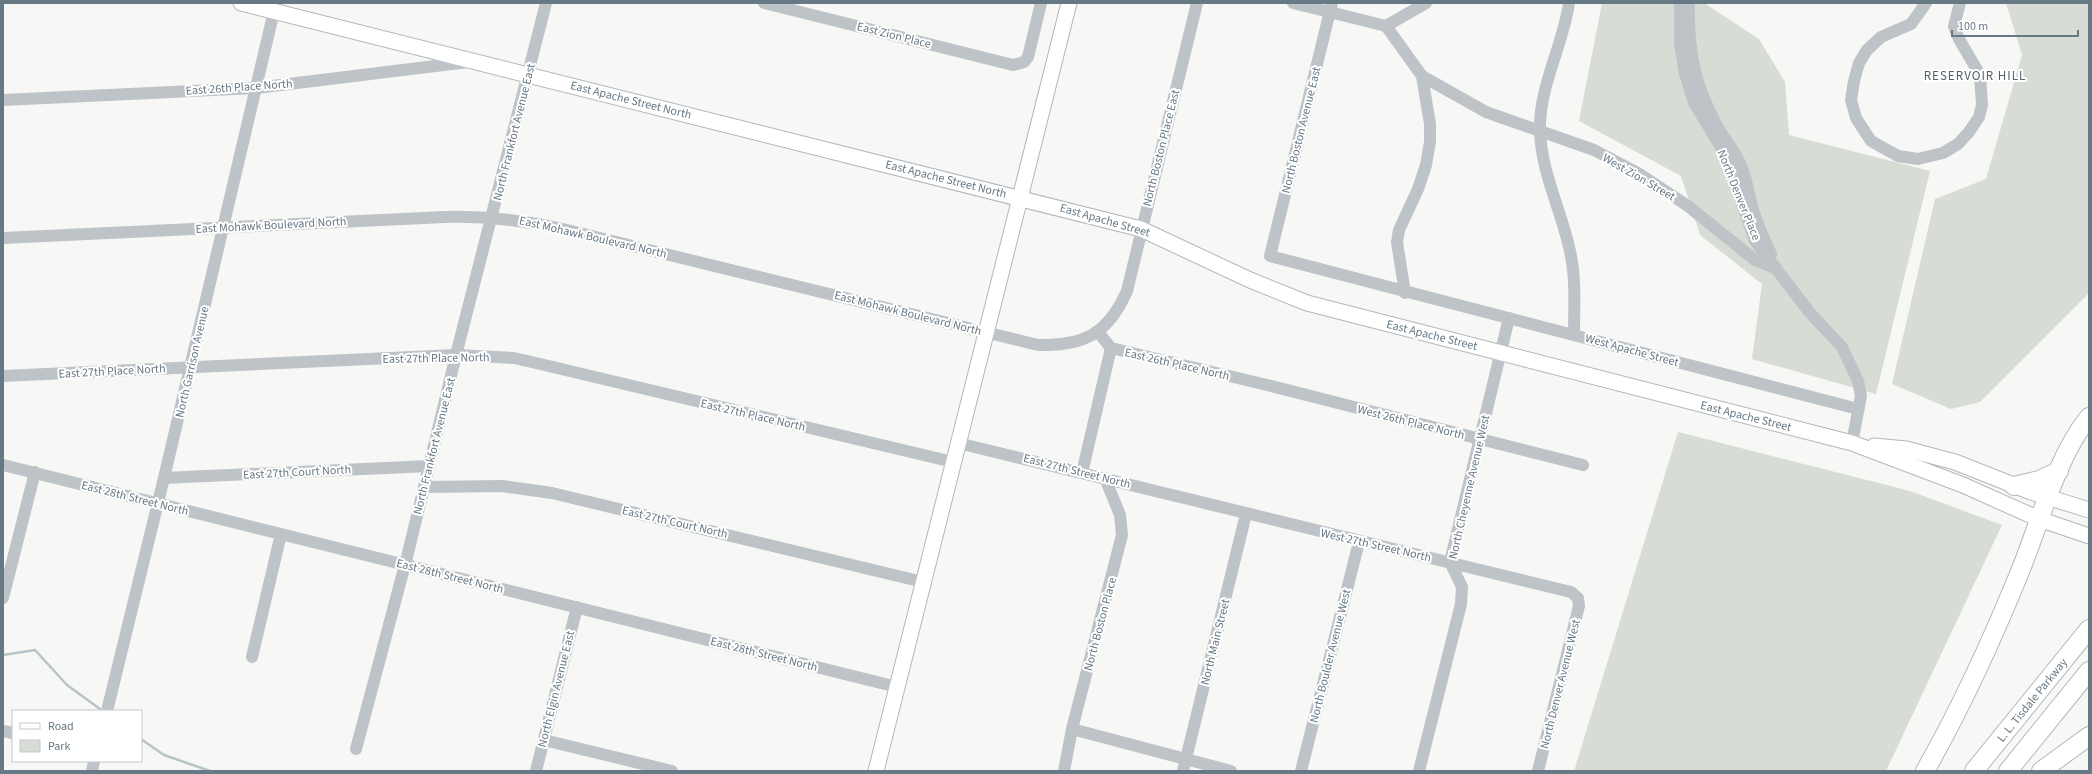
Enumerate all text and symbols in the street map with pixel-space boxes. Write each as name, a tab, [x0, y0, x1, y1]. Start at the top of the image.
scale bar	[1952, 12, 2078, 38]
street label: East Zion Place	[855, 18, 933, 53]
text: 100 m	[1958, 18, 1988, 35]
street label: North Frankfort Avenue East	[489, 62, 540, 202]
street label: North Boston Avenue East	[1278, 65, 1325, 195]
district label: RESERVOIR HILL	[1924, 67, 2026, 85]
street label: East 26th Place North	[185, 75, 293, 100]
street label: East Apache Street North	[568, 77, 693, 124]
street label: North Boston Place East	[1139, 88, 1184, 208]
street label: North Denver Place	[1713, 147, 1765, 243]
street label: West Zion Street	[1599, 150, 1678, 205]
street label: East Apache Street North	[883, 156, 1008, 203]
street label: East Apache Street	[1058, 199, 1152, 241]
street label: East Mohawk Boulevard North	[517, 212, 668, 263]
street label: East Mohawk Boulevard North	[195, 213, 347, 238]
street label: East Mohawk Boulevard North	[833, 287, 983, 340]
street label: North Garrison Avenue	[171, 305, 214, 419]
street label: East Apache Street	[1385, 316, 1479, 355]
street label: West Apache Street	[1583, 330, 1680, 371]
street label: East 26th Place North	[1123, 344, 1231, 385]
street label: East 27th Place North	[382, 349, 490, 368]
street label: East 27th Place North	[58, 360, 166, 383]
street label: North Frankfort Avenue East	[409, 376, 460, 516]
street label: East 27th Place North	[699, 395, 807, 436]
street label: East Apache Street	[1699, 397, 1793, 436]
street label: West 26th Place North	[1355, 401, 1466, 444]
street label: North Cheyenne Avenue West	[1445, 413, 1494, 561]
street label: East 27th Street North	[1021, 450, 1132, 493]
street label: East 27th Court North	[243, 461, 351, 484]
street label: East 28th Street North	[79, 477, 190, 520]
street label: East 27th Court North	[620, 502, 729, 543]
street label: West 27th Street North	[1319, 524, 1433, 566]
street label: East 28th Street North	[394, 555, 505, 598]
street label: North Boston Place	[1080, 575, 1121, 673]
street label: North Boulder Avenue West	[1306, 587, 1355, 725]
street label: North Main Street	[1197, 597, 1234, 687]
street label: North Denver Avenue West	[1536, 618, 1585, 751]
street label: North Elgin Avenue East	[534, 629, 579, 749]
street label: East 28th Street North	[708, 633, 819, 676]
street label: L. L. Tisdale Parkway	[1993, 654, 2072, 746]
legend	[12, 710, 142, 762]
text: Road	[48, 718, 74, 735]
text: Park	[48, 738, 70, 755]

